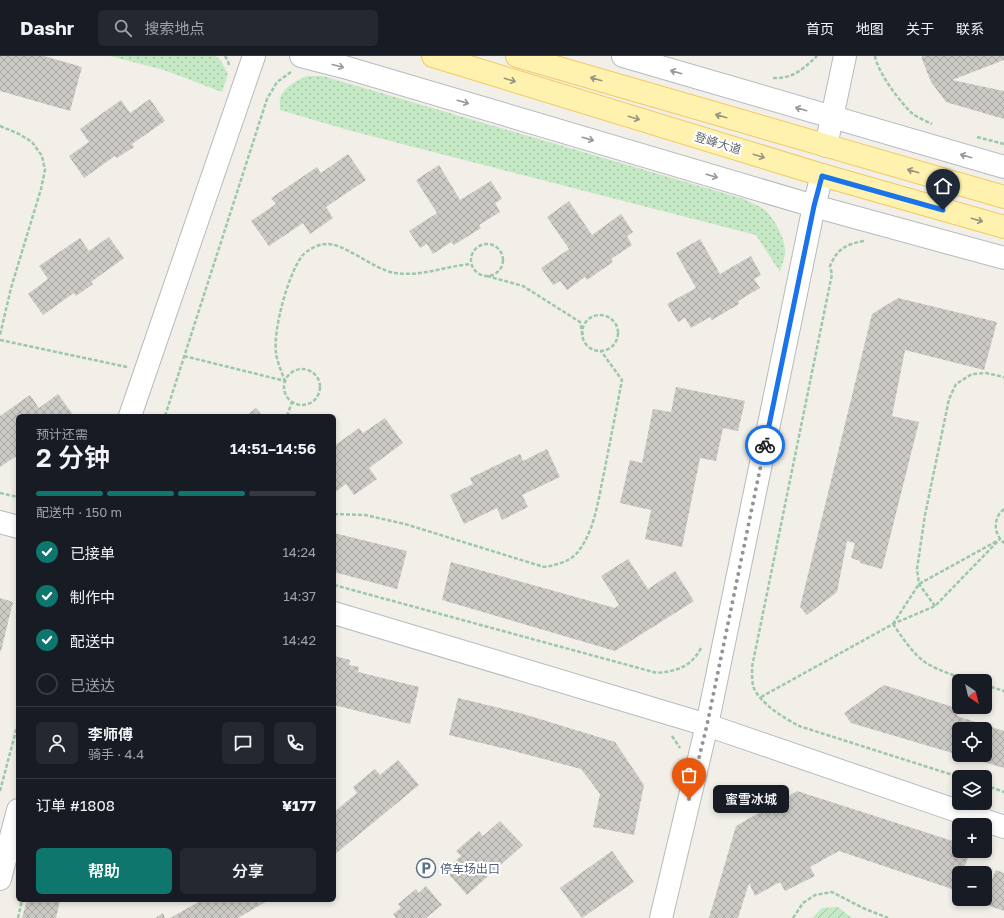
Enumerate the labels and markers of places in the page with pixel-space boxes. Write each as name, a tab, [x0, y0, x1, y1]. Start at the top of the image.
pin	[926, 169, 960, 210]
pin	[672, 758, 706, 799]
callout: 蜜雪冰城	[713, 785, 789, 813]
parking icon: 停车场出口	[415, 857, 437, 879]
place label: 停车场出口	[440, 861, 500, 876]

